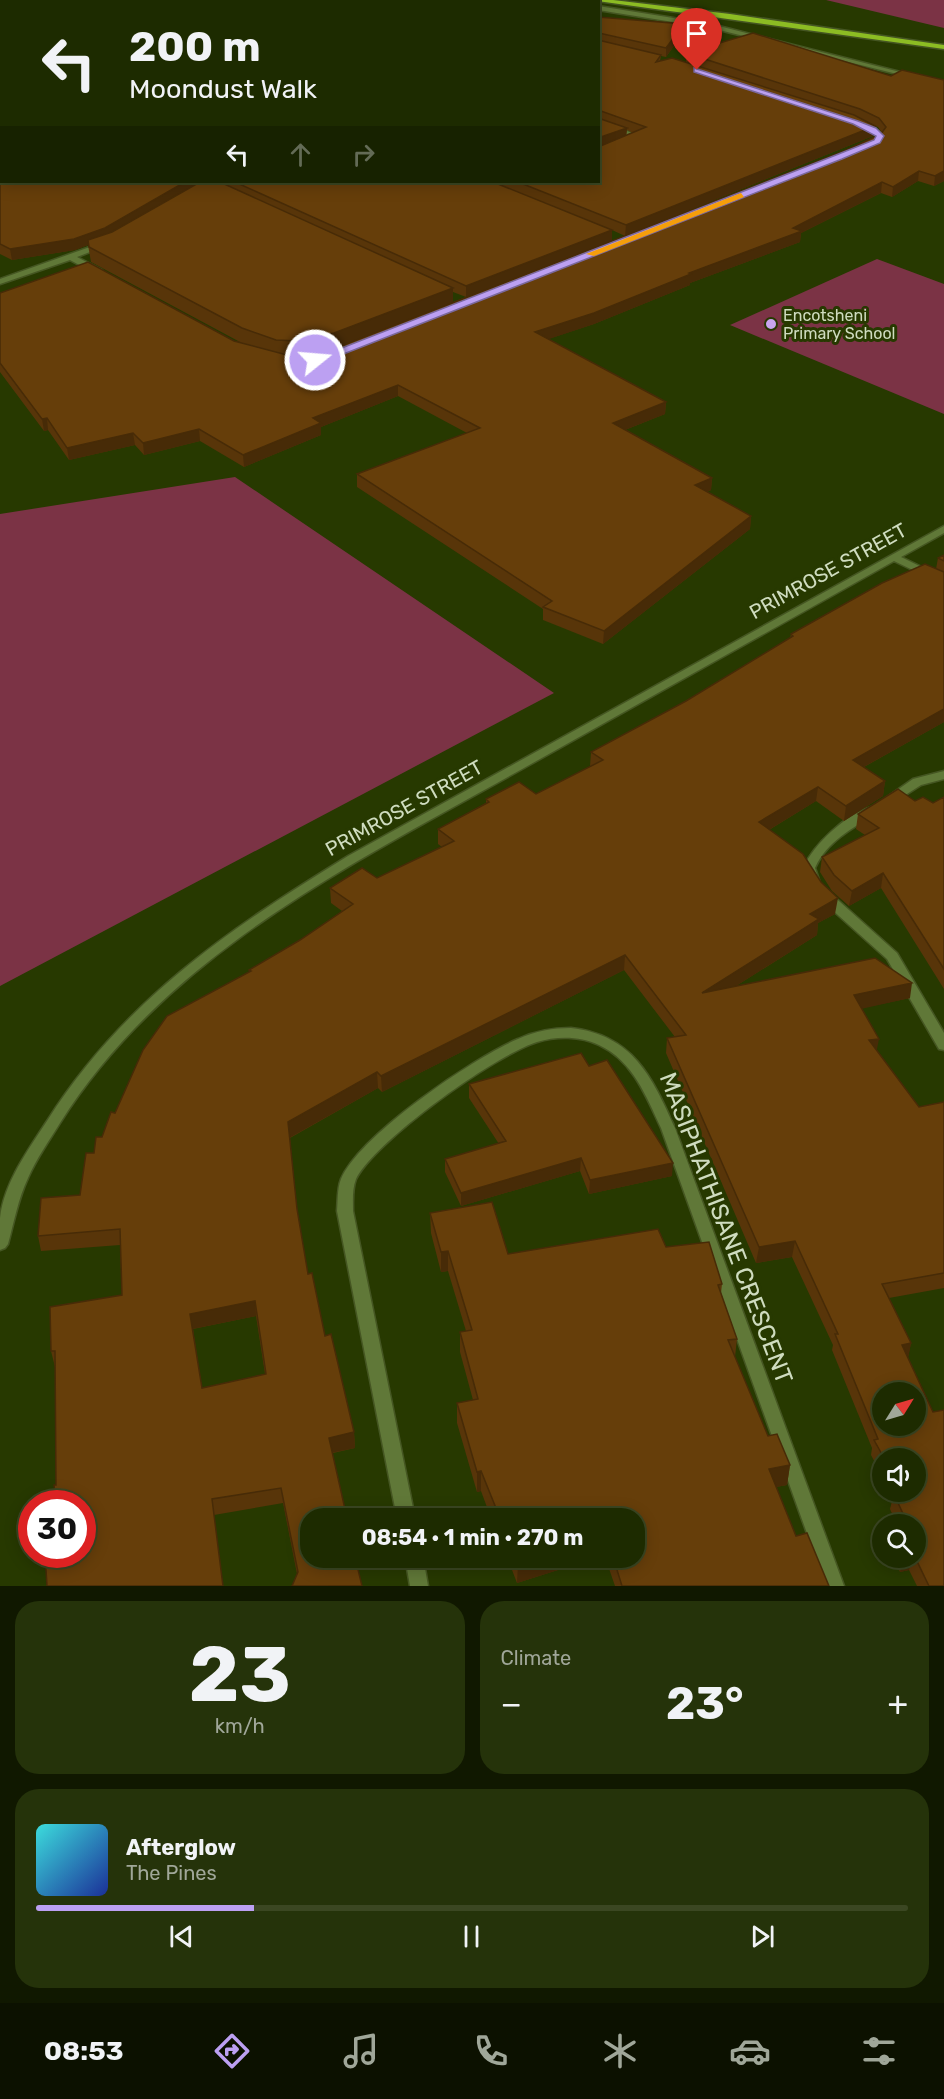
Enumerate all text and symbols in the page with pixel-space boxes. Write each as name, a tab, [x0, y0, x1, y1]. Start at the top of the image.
pin	[671, 8, 722, 70]
icon: arrive	[680, 17, 713, 50]
text: 200 m	[129, 22, 261, 72]
icon: left	[30, 24, 108, 102]
text: Moondust Walk	[129, 73, 317, 105]
icon: left	[221, 138, 254, 171]
icon: ahead	[284, 138, 317, 171]
icon: right	[347, 138, 380, 171]
place label: Encotsheni Primary School	[783, 306, 895, 343]
marker: Encotsheni Primary School	[764, 317, 778, 331]
position arrow	[283, 328, 347, 392]
street label: PRIMROSE STREET	[745, 518, 911, 624]
street label: PRIMROSE STREET	[321, 755, 487, 861]
street label: MASIPHATHISANE CRESCENT	[654, 1068, 798, 1388]
north arrow	[872, 1382, 926, 1436]
map controls	[872, 1382, 926, 1568]
button: sound	[872, 1448, 926, 1502]
speed limit sign: 30	[18, 1490, 96, 1568]
button: search	[872, 1514, 926, 1568]
text: 08:54 · 1 min · 270 m	[362, 1524, 583, 1551]
text: 23	[189, 1628, 291, 1721]
text: Climate	[501, 1646, 571, 1670]
text: 23°	[666, 1677, 743, 1730]
text: −	[501, 1684, 522, 1723]
text: +	[887, 1684, 908, 1723]
text: km/h	[215, 1714, 265, 1738]
text: Afterglow	[126, 1834, 236, 1861]
text: The Pines	[126, 1861, 217, 1885]
icon: previous	[165, 1920, 198, 1953]
icon: pause	[455, 1920, 488, 1953]
icon: next	[746, 1920, 779, 1953]
icon: directions	[211, 2030, 253, 2072]
icon: music	[340, 2030, 382, 2072]
icon: phone	[470, 2030, 512, 2072]
icon: climate	[599, 2030, 641, 2072]
icon: car	[729, 2030, 771, 2072]
icon: filters	[858, 2030, 900, 2072]
text: 08:53	[44, 2035, 123, 2067]

